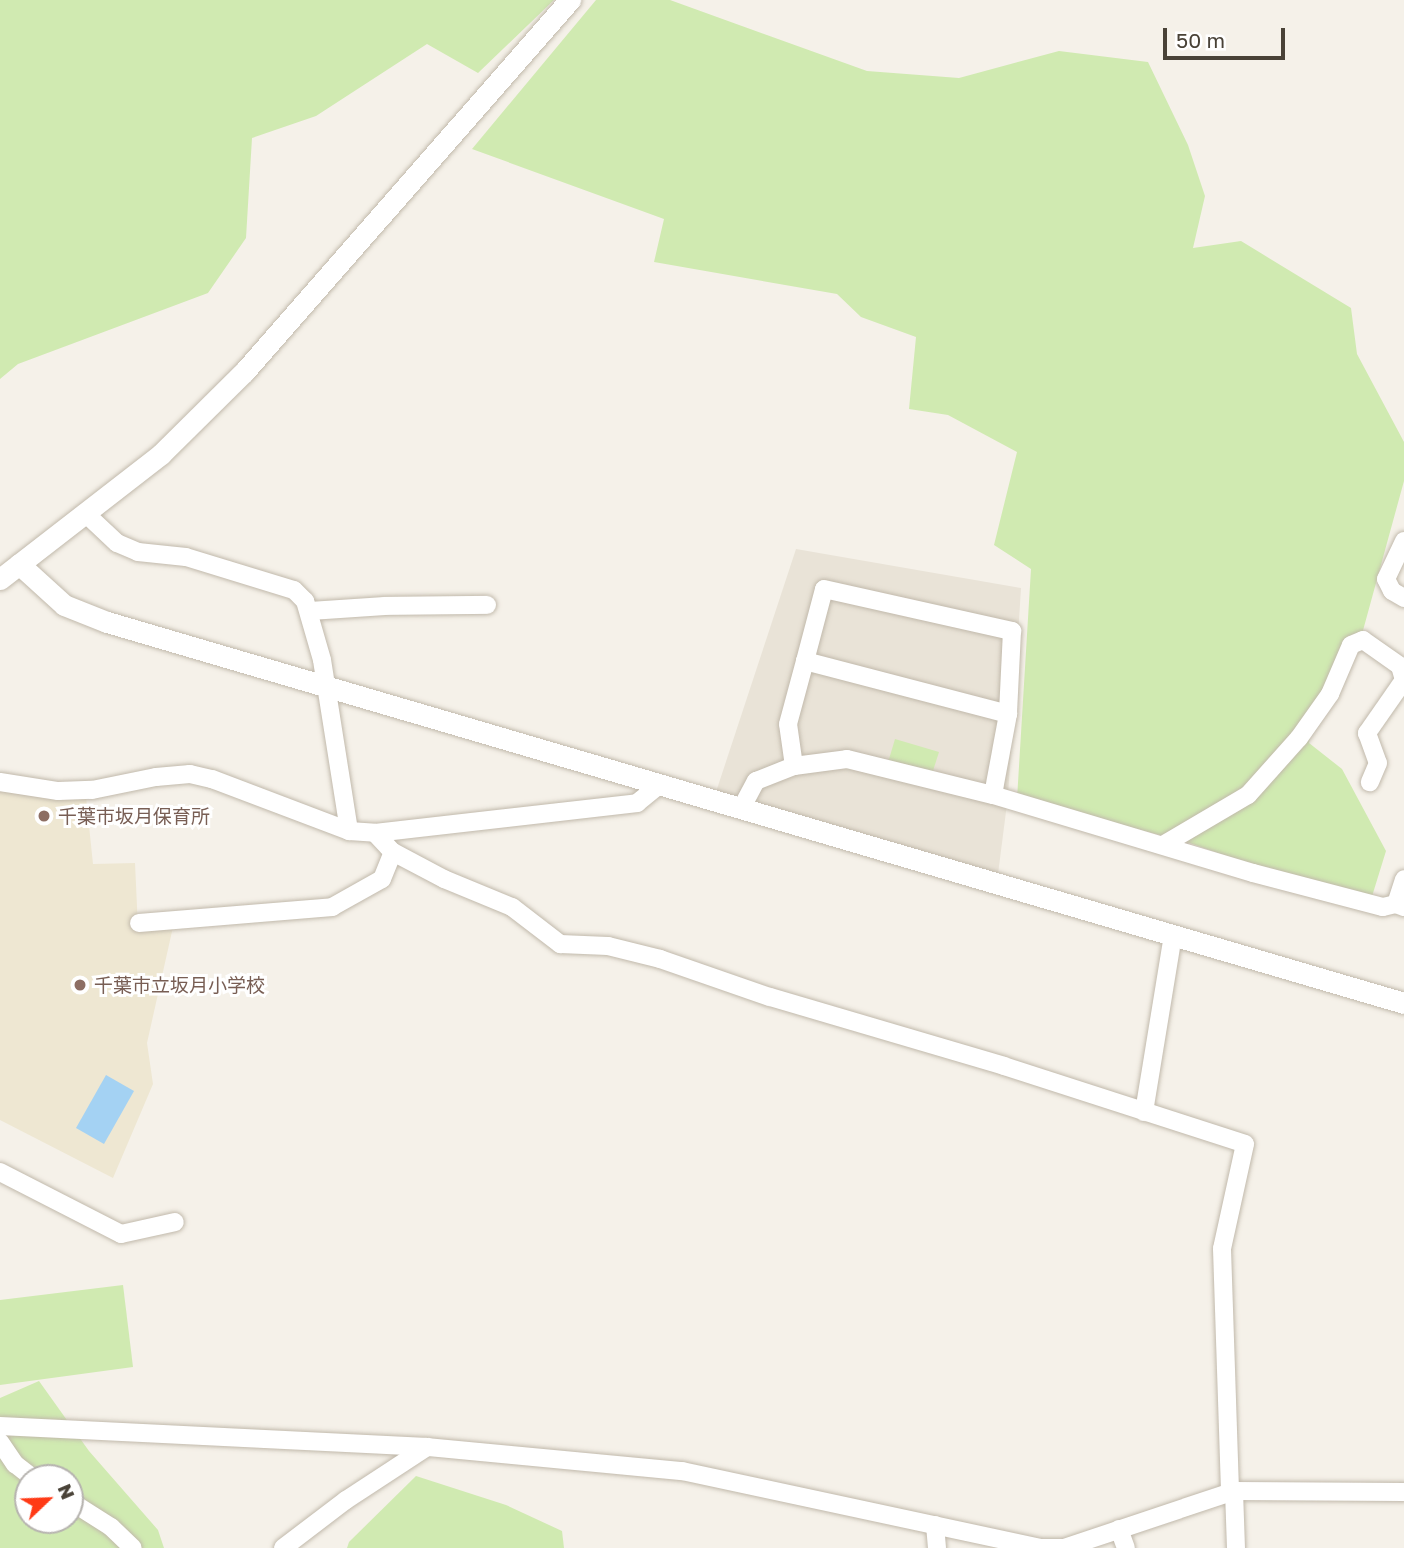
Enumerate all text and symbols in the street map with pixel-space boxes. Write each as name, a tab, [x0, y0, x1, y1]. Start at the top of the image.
scale bar	[1166, 14, 1288, 58]
text: 50 m	[1176, 27, 1225, 53]
place label: 千葉市坂月保育所	[58, 805, 210, 827]
marker: 千葉市坂月保育所	[36, 808, 52, 824]
place label: 千葉市立坂月小学校	[94, 974, 265, 996]
marker: 千葉市立坂月小学校	[72, 977, 88, 993]
north arrow	[14, 1464, 84, 1534]
text: N	[54, 1480, 80, 1503]

